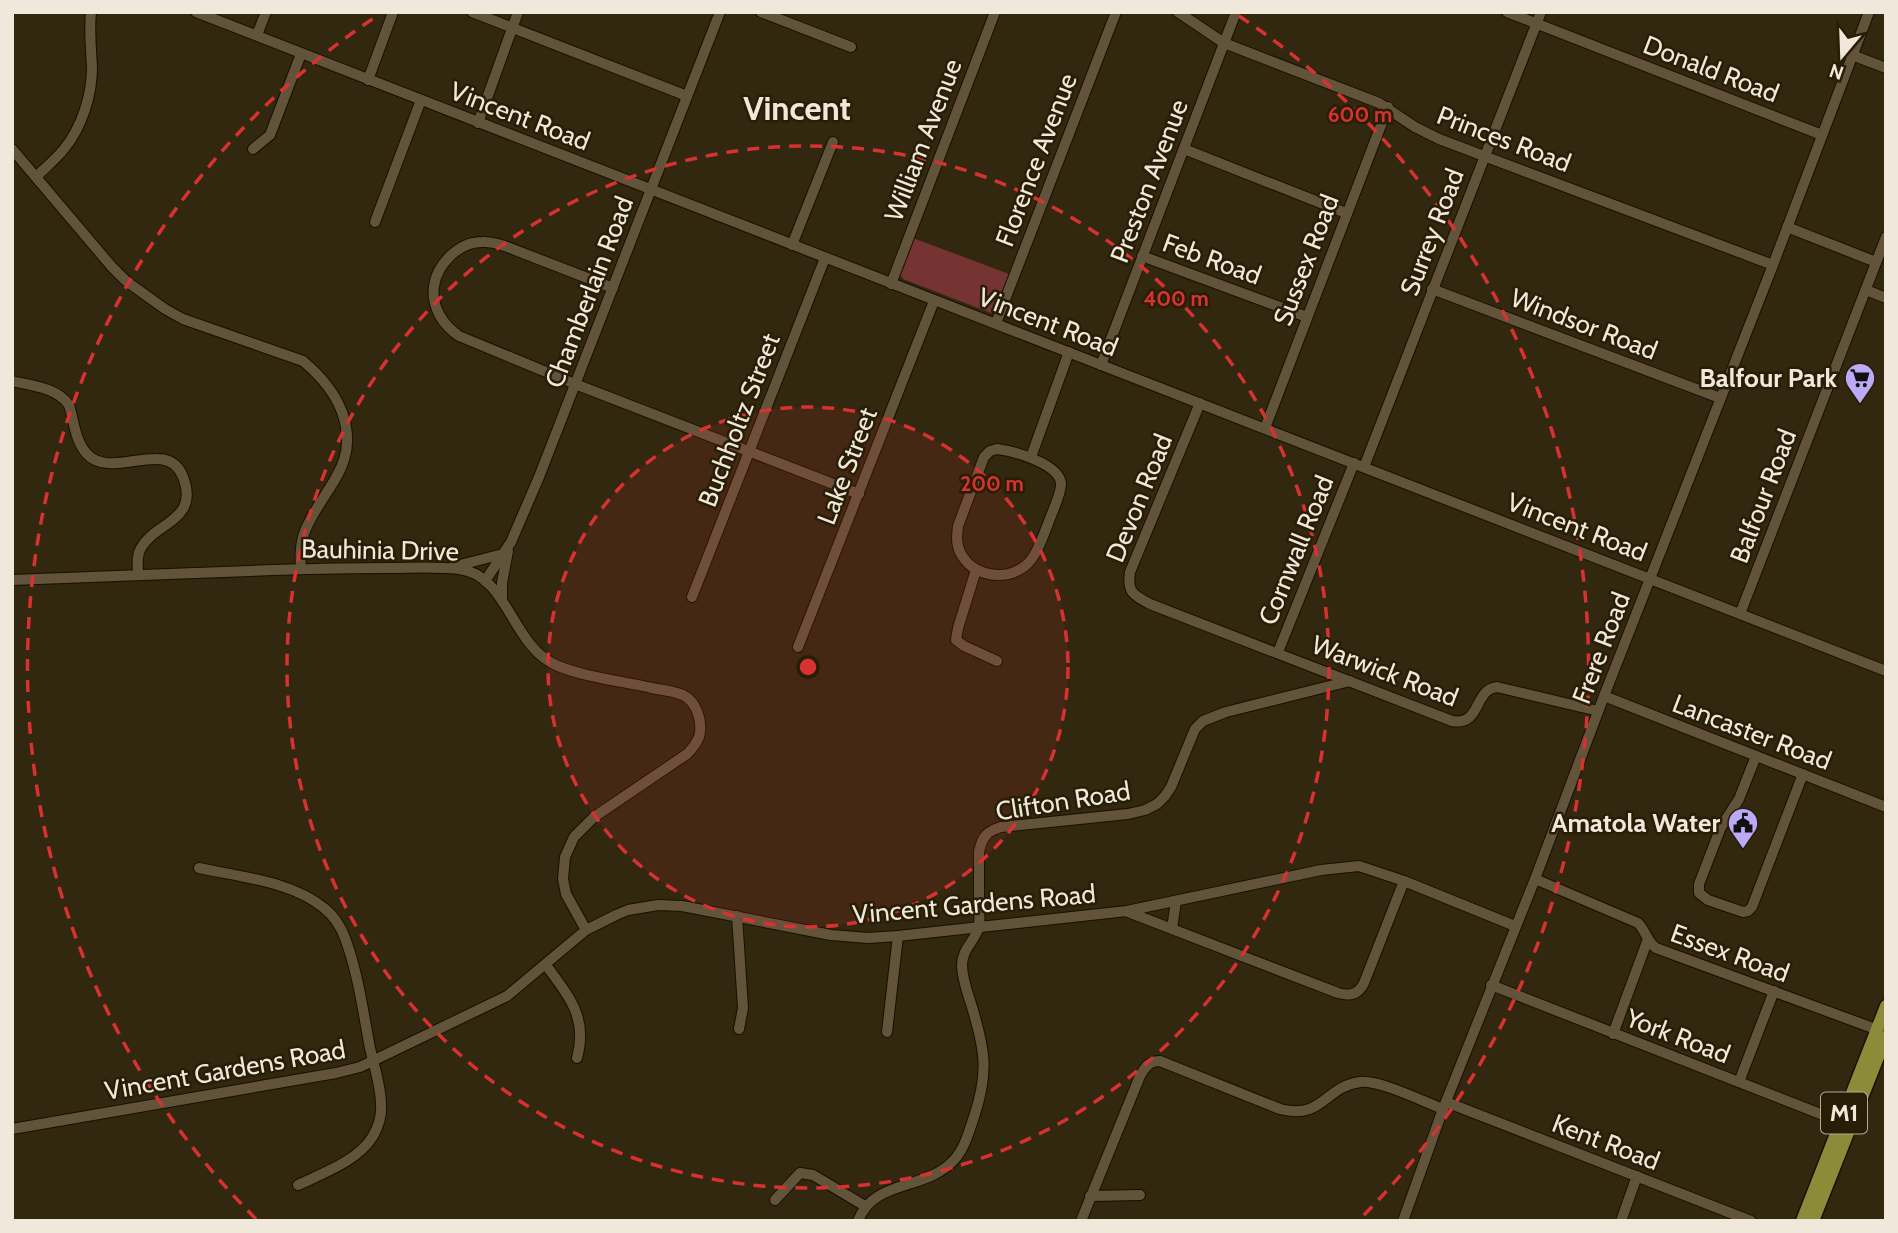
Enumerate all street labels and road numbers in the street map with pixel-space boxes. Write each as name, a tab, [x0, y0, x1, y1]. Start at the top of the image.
street label: Donald Road	[1639, 28, 1783, 110]
street label: William Avenue	[877, 54, 969, 226]
street label: Florence Avenue	[988, 69, 1084, 251]
street label: Vincent Road	[445, 75, 595, 157]
street label: Preston Avenue	[1103, 95, 1195, 267]
street label: Princes Road	[1433, 99, 1575, 179]
street label: Surrey Road	[1393, 164, 1471, 300]
street label: Sussex Road	[1266, 190, 1346, 330]
street label: Chamberlain Road	[538, 192, 640, 392]
street label: Feb Road	[1158, 226, 1266, 292]
street label: Vincent Road	[973, 281, 1123, 363]
street label: Windsor Road	[1506, 281, 1662, 367]
street label: Buchholtz Street	[691, 329, 787, 511]
street label: Lake Street	[810, 403, 884, 529]
street label: Balfour Road	[1723, 425, 1803, 567]
street label: Devon Road	[1099, 429, 1179, 567]
street label: Cornwall Road	[1252, 471, 1340, 629]
street label: Vincent Road	[1502, 486, 1652, 568]
street label: Bauhinia Drive	[301, 533, 459, 567]
street label: Frere Road	[1565, 588, 1637, 708]
street label: Warwick Road	[1307, 628, 1463, 714]
street label: Lancaster Road	[1668, 687, 1836, 777]
street label: Clifton Road	[993, 775, 1133, 827]
street label: Vincent Gardens Road	[851, 877, 1097, 931]
street label: Essex Road	[1666, 917, 1794, 989]
street label: York Road	[1620, 1001, 1735, 1070]
street label: Vincent Gardens Road	[102, 1033, 348, 1107]
road number: M1	[1821, 1092, 1867, 1134]
street label: Kent Road	[1548, 1107, 1664, 1177]

